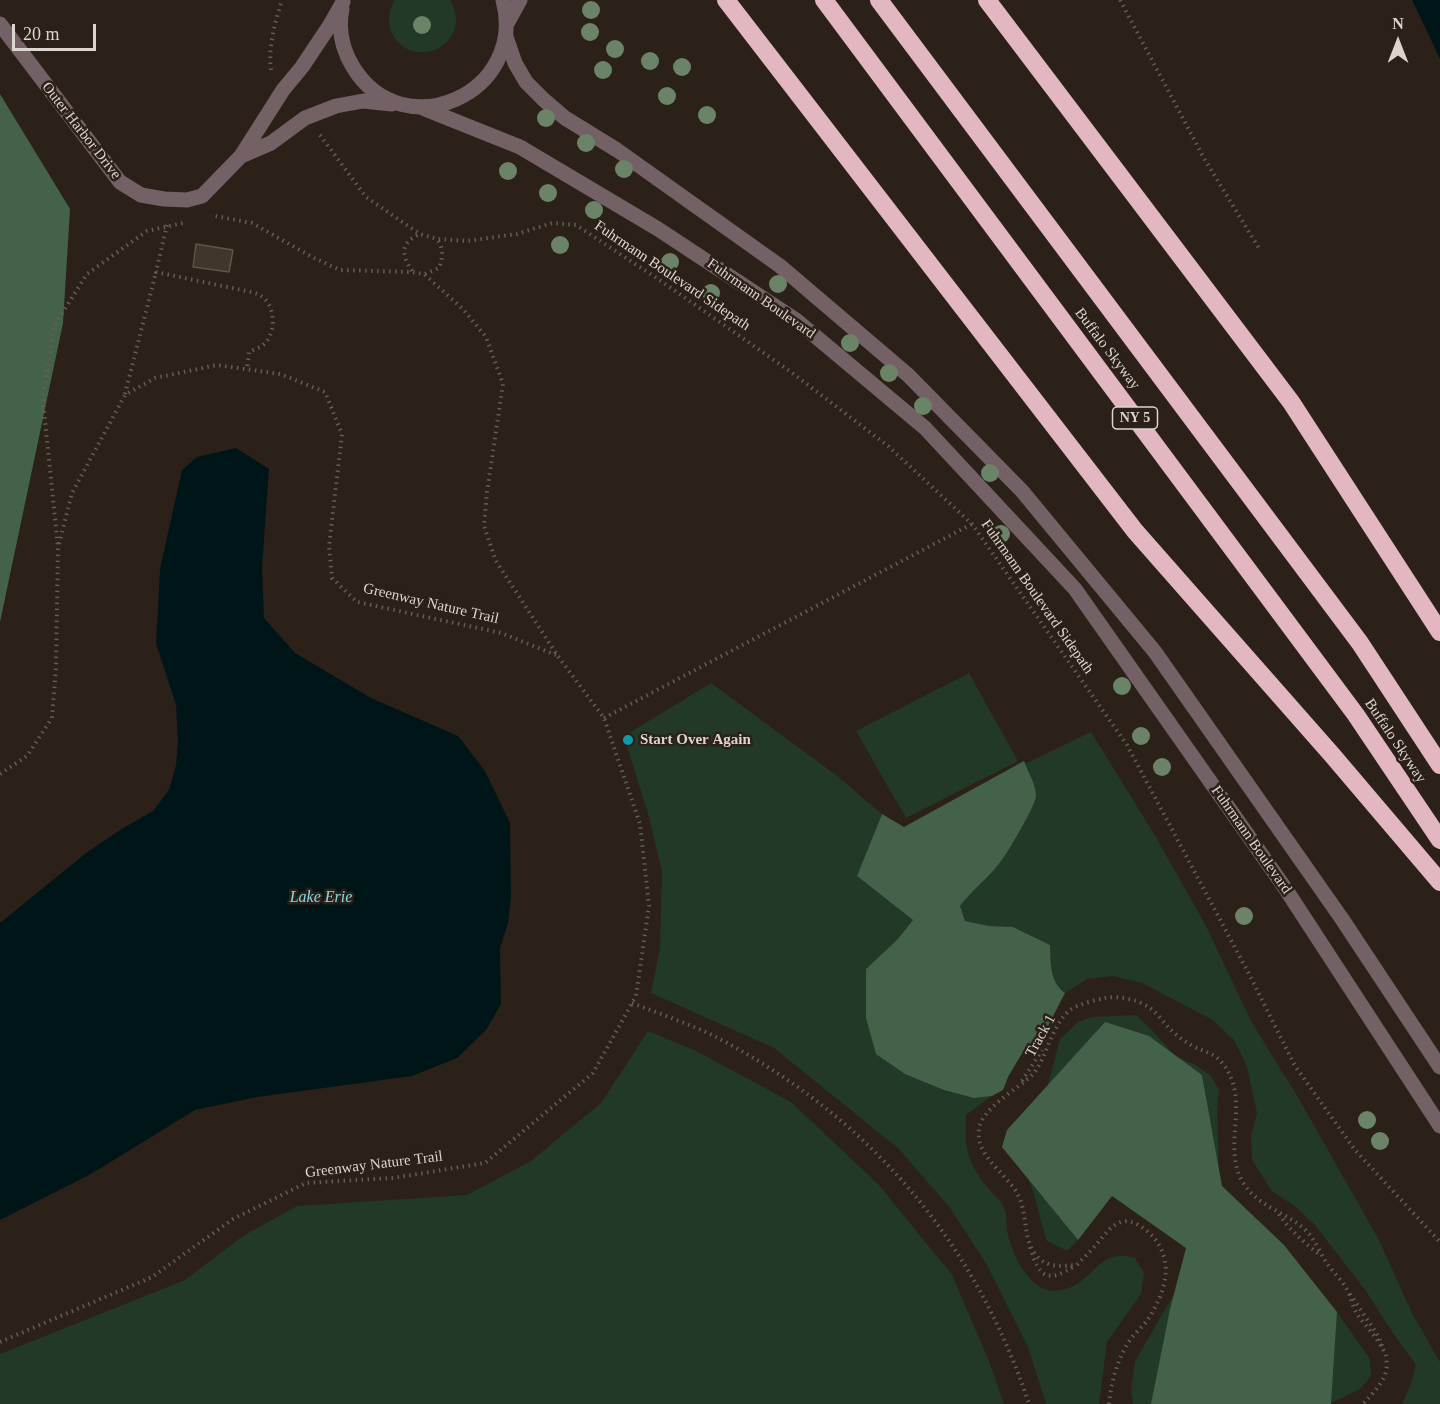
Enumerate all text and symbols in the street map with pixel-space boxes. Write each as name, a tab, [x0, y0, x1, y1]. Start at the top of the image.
scale bar	[15, 12, 99, 50]
north arrow	[1368, 12, 1428, 72]
text: N	[1392, 15, 1404, 32]
text: 20 m	[23, 24, 60, 44]
street label: Outer Harbor Drive	[37, 79, 125, 183]
street label: Fuhrmann Boulevard Sidepath	[591, 217, 753, 335]
street label: Fuhrmann Boulevard	[703, 255, 819, 343]
street label: Buffalo Skyway	[1070, 305, 1144, 393]
road number: NY 5	[1112, 407, 1158, 429]
street label: Fuhrmann Boulevard Sidepath	[977, 516, 1097, 678]
street label: Greenway Nature Trail	[361, 580, 501, 628]
street label: Buffalo Skyway	[1360, 695, 1430, 787]
place label: Start Over Again	[640, 731, 751, 749]
marker: Start Over Again	[621, 733, 635, 747]
street label: Fuhrmann Boulevard	[1207, 782, 1295, 898]
water label: Lake Erie	[290, 888, 352, 908]
street label: Track 1	[1022, 1012, 1060, 1060]
street label: Greenway Nature Trail	[304, 1148, 444, 1182]

